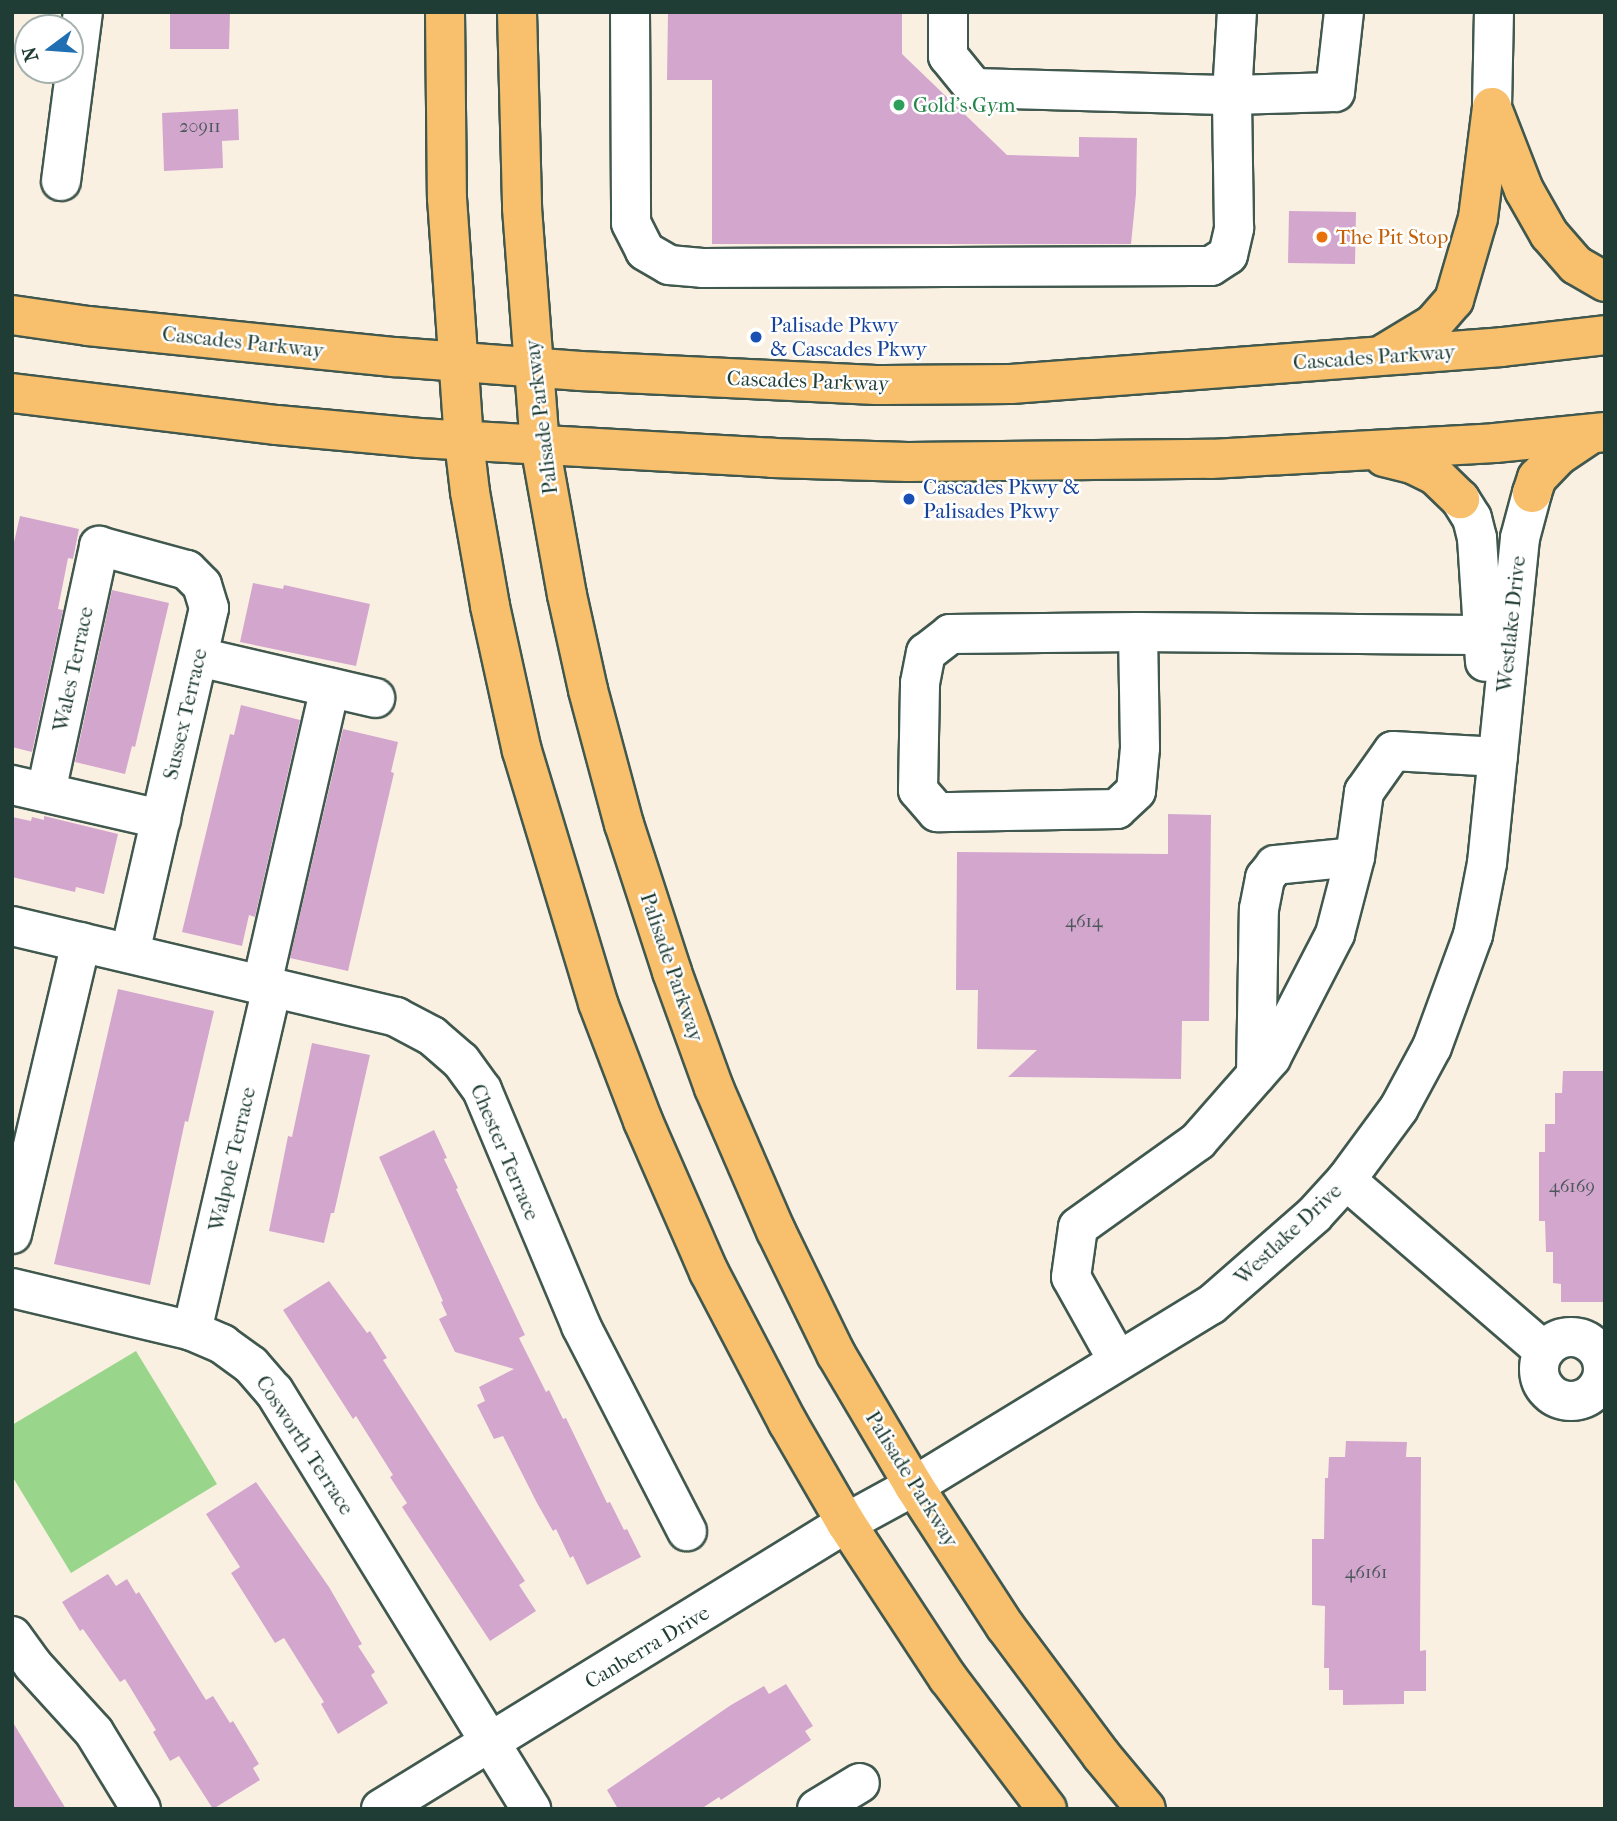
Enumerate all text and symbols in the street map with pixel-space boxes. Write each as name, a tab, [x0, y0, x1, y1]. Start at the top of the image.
north arrow	[14, 14, 84, 84]
text: N	[18, 44, 43, 64]
place label: Gold's Gym	[913, 92, 1015, 118]
marker: Gold's Gym	[891, 97, 907, 113]
house number: 20911	[179, 116, 221, 138]
place label: The Pit Stop	[1336, 224, 1448, 250]
marker: The Pit Stop	[1314, 229, 1330, 245]
place label: Palisade Pkwy & Cascades Pkwy	[770, 312, 927, 362]
street label: Cascades Parkway	[161, 321, 325, 363]
marker: Palisade Pkwy & Cascades Pkwy	[748, 329, 764, 345]
street label: Palisade Parkway	[519, 338, 563, 496]
street label: Cascades Parkway	[1292, 339, 1456, 375]
street label: Cascades Parkway	[726, 366, 890, 396]
place label: Cascades Pkwy & Palisades Pkwy	[923, 474, 1080, 524]
marker: Cascades Pkwy & Palisades Pkwy	[901, 491, 917, 507]
street label: Westlake Drive	[1491, 555, 1531, 693]
street label: Wales Terrace	[47, 604, 99, 734]
street label: Sussex Terrace	[158, 646, 212, 782]
street label: Palisade Parkway	[635, 889, 709, 1045]
house number: 4614	[1065, 911, 1103, 933]
street label: Chester Terrace	[465, 1080, 545, 1224]
street label: Walpole Terrace	[203, 1084, 261, 1234]
house number: 46169	[1549, 1176, 1595, 1198]
street label: Westlake Drive	[1229, 1178, 1347, 1290]
street label: Cosworth Terrace	[251, 1371, 359, 1519]
street label: Palisade Parkway	[860, 1406, 964, 1552]
house number: 46161	[1345, 1562, 1387, 1584]
street label: Canberra Drive	[580, 1600, 714, 1694]

